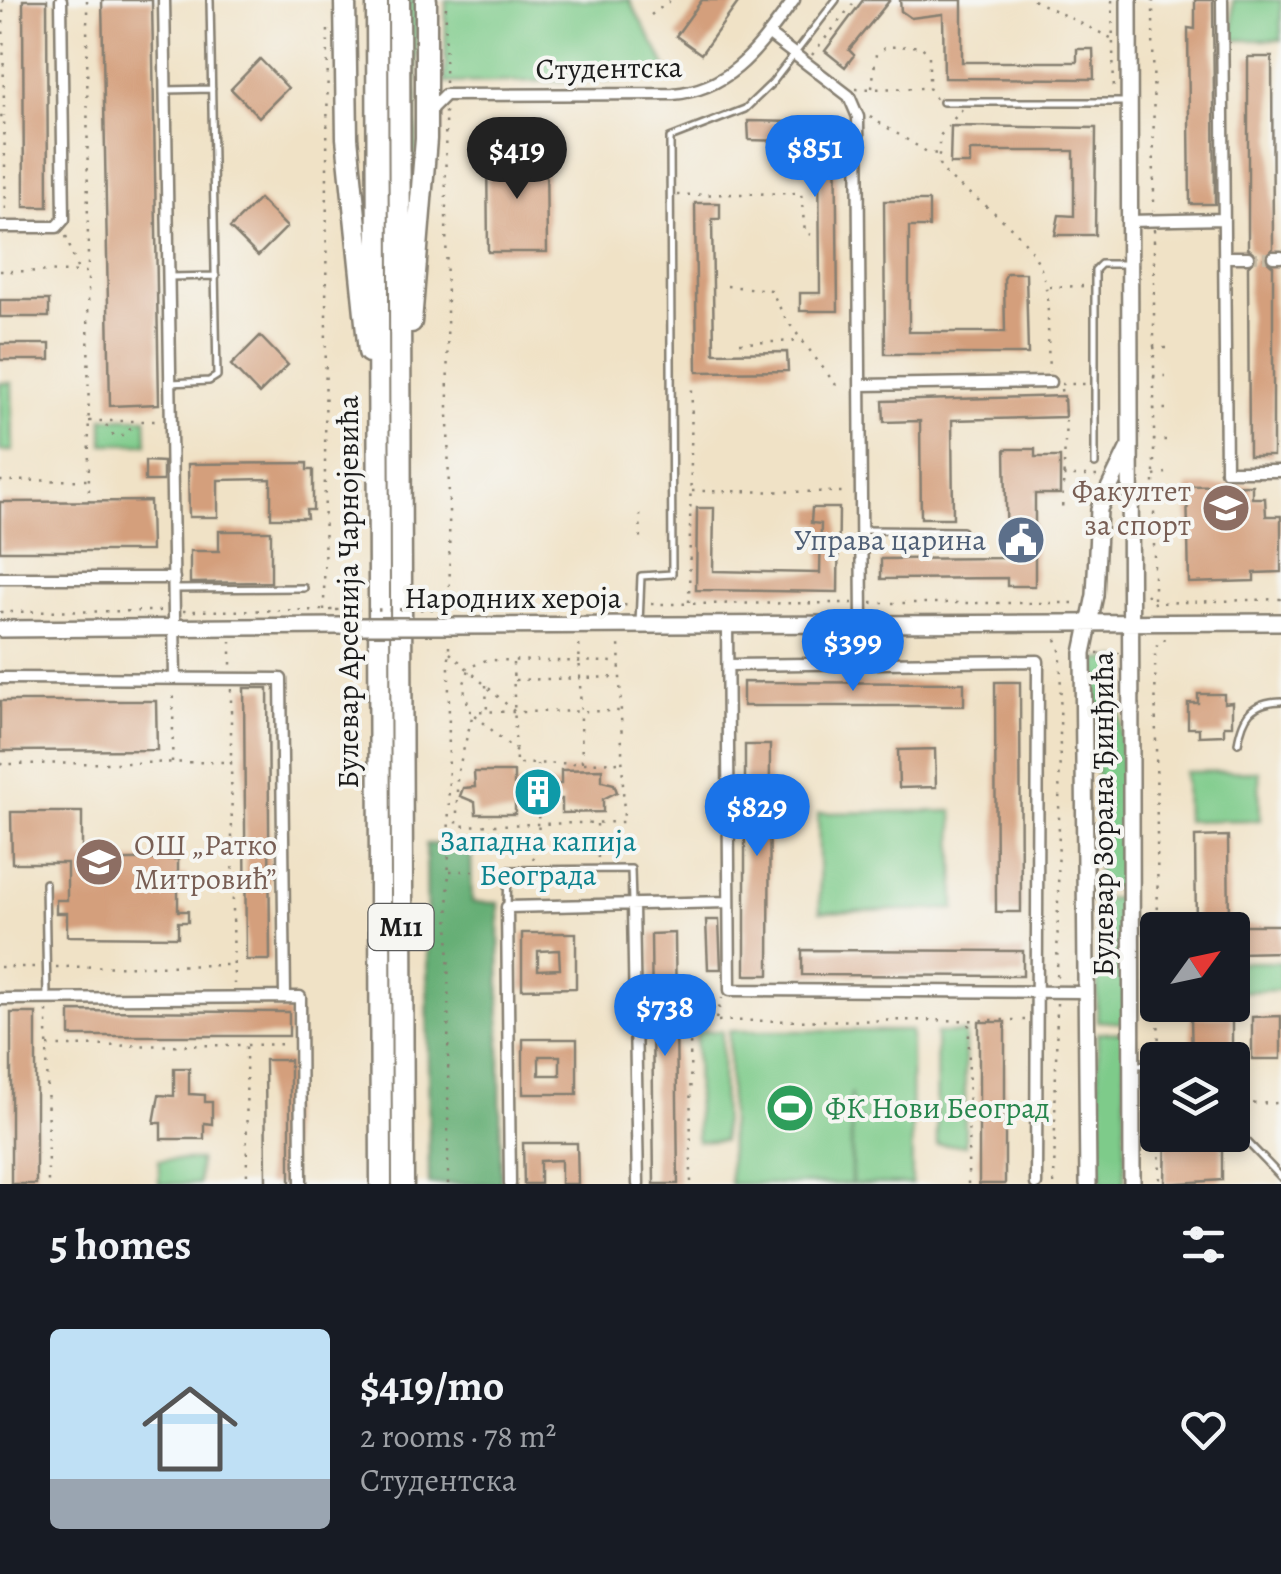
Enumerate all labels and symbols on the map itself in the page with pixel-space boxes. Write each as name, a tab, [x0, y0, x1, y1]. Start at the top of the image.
street label: Студентска	[535, 47, 683, 89]
pin: $851	[756, 115, 874, 200]
pin: $419	[458, 117, 576, 202]
street label: Булевар Арсенија Чарнојевића	[328, 395, 368, 789]
place label: Факултет за спорт	[1072, 471, 1191, 545]
school or university icon: Факултет за спорт	[1200, 482, 1252, 534]
public building icon: Управа царина	[995, 514, 1047, 566]
place label: Управа царина	[794, 520, 986, 560]
street label: Народних хероја	[404, 578, 622, 618]
pin: $399	[794, 609, 912, 694]
street label: Булевар Зорана Ђинђића	[1083, 651, 1123, 977]
building icon: Западна капија Београда	[512, 766, 564, 818]
pin: $829	[698, 774, 816, 859]
place label: Западна капија Београда	[439, 821, 637, 895]
place label: ОШ „Ратко Митровић”	[134, 825, 277, 899]
school or university icon: ОШ „Ратко Митровић”	[73, 836, 125, 888]
road number: M11	[368, 904, 434, 950]
north arrow	[1140, 912, 1250, 1022]
pin: $738	[606, 974, 724, 1059]
sports icon: ФК Нови Београд	[764, 1082, 816, 1134]
place label: ФК Нови Београд	[825, 1088, 1050, 1128]

